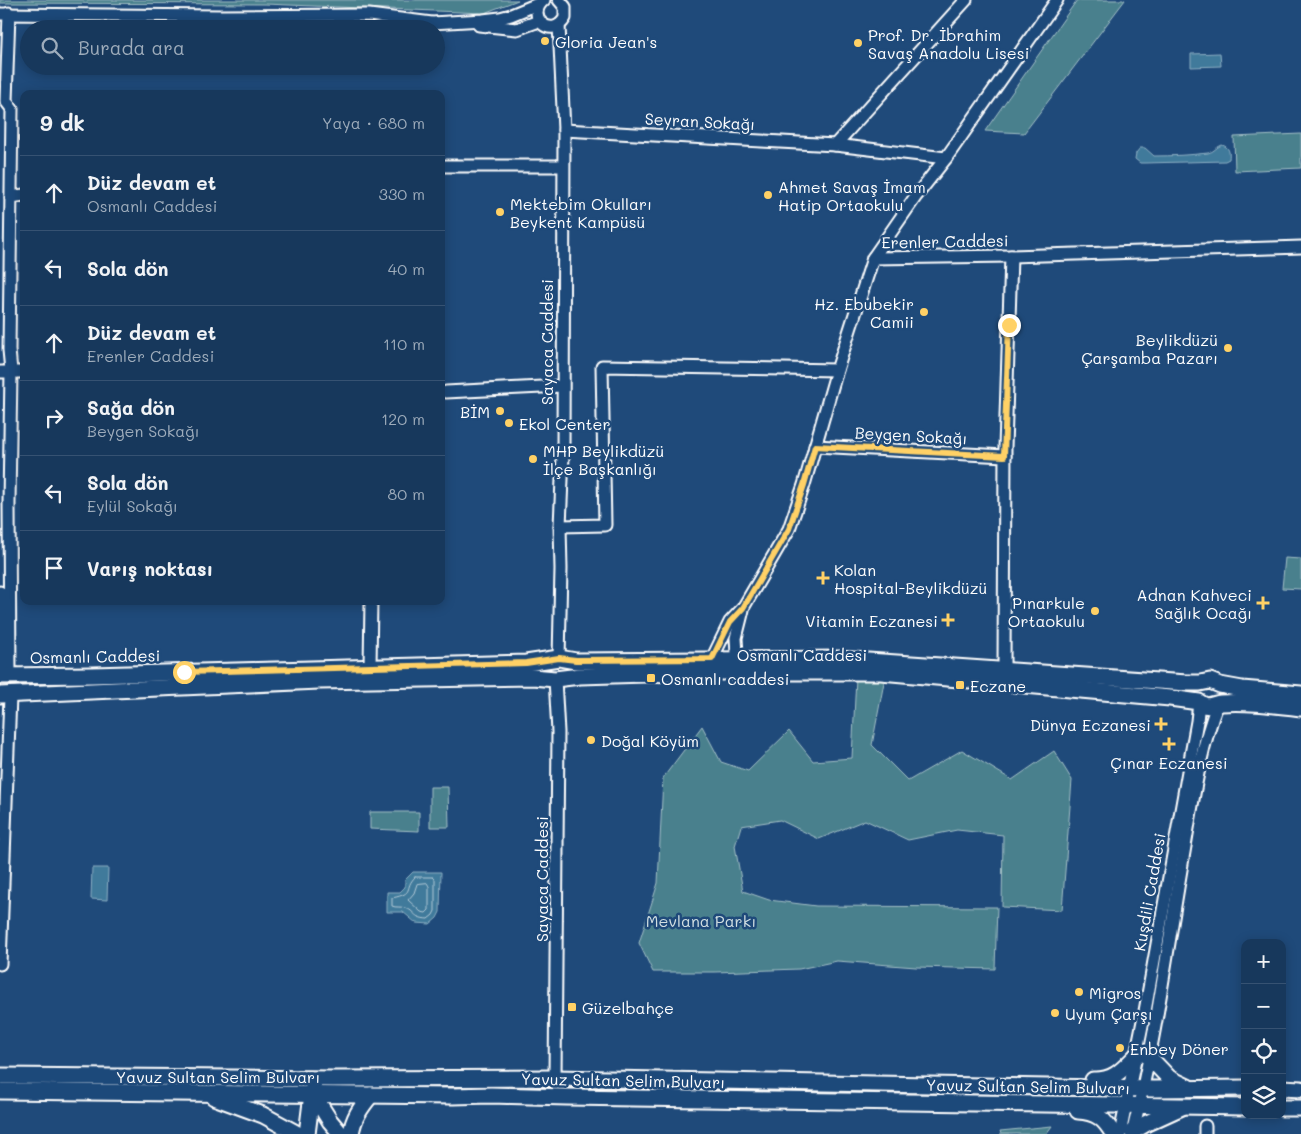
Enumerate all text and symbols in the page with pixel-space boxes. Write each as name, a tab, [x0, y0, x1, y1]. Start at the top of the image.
search box	[20, 20, 445, 75]
place label: Prof. Dr. İbrahim Savaş Anadolu Lisesi	[868, 24, 1029, 63]
place label: Gloria Jean's	[555, 31, 657, 52]
icon: search	[38, 34, 66, 62]
text: Burada ara	[78, 35, 185, 60]
marker: Gloria Jean's	[539, 35, 551, 47]
marker: Prof. Dr. İbrahim Savaş Anadolu Lisesi	[852, 37, 864, 49]
street label: Seyran Sokağı	[644, 108, 756, 134]
text: 9 dk	[40, 109, 85, 136]
text: Yaya · 680 m	[322, 112, 425, 133]
text: Düz devam et	[87, 170, 216, 195]
place label: Ahmet Savaş İmam Hatip Ortaokulu	[778, 176, 926, 215]
icon: ahead	[40, 179, 68, 207]
text: 330 m	[379, 183, 425, 204]
marker: Ahmet Savaş İmam Hatip Ortaokulu	[762, 189, 774, 201]
place label: Mektebim Okulları Beykent Kampüsü	[510, 193, 652, 232]
text: Osmanlı Caddesi	[87, 195, 217, 216]
marker: Mektebim Okulları Beykent Kampüsü	[494, 206, 506, 218]
street label: Erenler Caddesi	[881, 229, 1009, 253]
icon: left	[40, 254, 68, 282]
text: Sola dön	[87, 256, 169, 281]
text: 40 m	[388, 258, 425, 279]
street label: Sayaca Caddesi	[536, 279, 557, 405]
place label: Hz. Ebubekir Camii	[814, 293, 914, 332]
marker: Hz. Ebubekir Camii	[918, 306, 930, 318]
route end	[998, 314, 1021, 337]
text: Düz devam et	[87, 320, 216, 345]
icon: ahead	[40, 329, 68, 357]
place label: Beylikdüzü Çarşamba Pazarı	[1081, 329, 1218, 368]
text: 110 m	[383, 333, 425, 354]
marker: Beylikdüzü Çarşamba Pazarı	[1222, 342, 1234, 354]
text: Erenler Caddesi	[87, 345, 214, 366]
text: Sağa dön	[87, 395, 175, 420]
place label: BİM	[460, 401, 490, 422]
icon: right	[40, 404, 68, 432]
marker: BİM	[494, 405, 506, 417]
text: 120 m	[381, 408, 425, 429]
place label: Ekol Center	[519, 413, 610, 434]
marker: Ekol Center	[503, 417, 515, 429]
text: Beygen Sokağı	[87, 420, 200, 441]
street label: Beygen Sokağı	[854, 422, 968, 448]
place label: MHP Beylikdüzü İlçe Başkanlığı	[543, 440, 664, 479]
marker: MHP Beylikdüzü İlçe Başkanlığı	[527, 453, 539, 465]
text: Sola dön	[87, 470, 169, 495]
icon: left	[40, 479, 68, 507]
text: 80 m	[388, 483, 425, 504]
text: Eylül Sokağı	[87, 495, 178, 516]
icon: arrive	[40, 554, 68, 582]
text: Varış noktası	[87, 556, 213, 581]
place label: Kolan Hospital-Beylikdüzü	[834, 559, 987, 598]
marker: Kolan Hospital-Beylikdüzü	[816, 571, 830, 585]
place label: Adnan Kahveci Sağlık Ocağı	[1137, 584, 1252, 623]
place label: Pınarkule Ortaokulu	[1008, 592, 1085, 631]
marker: Adnan Kahveci Sağlık Ocağı	[1256, 596, 1270, 610]
marker: Pınarkule Ortaokulu	[1089, 605, 1101, 617]
place label: Vitamin Eczanesi	[805, 610, 938, 631]
marker: Vitamin Eczanesi	[942, 614, 954, 626]
street label: Osmanlı Caddesi	[30, 644, 160, 668]
street label: Osmanlı Caddesi	[737, 644, 867, 665]
route start	[173, 661, 196, 684]
place label: Osmanlı caddesi	[661, 668, 789, 689]
marker: Osmanlı caddesi	[645, 672, 657, 684]
place label: Eczane	[970, 675, 1026, 696]
marker: Eczane	[954, 679, 966, 691]
place label: Dünya Eczanesi	[1030, 714, 1151, 735]
marker: Dünya Eczanesi	[1155, 718, 1167, 730]
place label: Doğal Köyüm	[601, 730, 699, 751]
marker: Doğal Köyüm	[585, 734, 597, 746]
marker: Çınar Eczanesi	[1163, 738, 1175, 750]
place label: Çınar Eczanesi	[1110, 752, 1228, 773]
street label: Sayaca Caddesi	[531, 816, 552, 942]
street label: Kuşdili Caddesi	[1128, 831, 1170, 953]
park label: Mevlana Parkı	[646, 910, 756, 931]
map controls	[1241, 939, 1286, 1119]
button: +	[1241, 939, 1286, 984]
place label: Migros	[1089, 982, 1141, 1003]
button: −	[1241, 984, 1286, 1029]
marker: Migros	[1073, 986, 1085, 998]
place label: Güzelbahçe	[582, 997, 674, 1018]
marker: Güzelbahçe	[566, 1001, 578, 1013]
place label: Uyum Çarşı	[1065, 1003, 1153, 1024]
marker: Uyum Çarşı	[1049, 1007, 1061, 1019]
button: locate	[1241, 1029, 1286, 1074]
place label: Enbey Döner	[1130, 1038, 1229, 1059]
marker: Enbey Döner	[1114, 1042, 1126, 1054]
street label: Yavuz Sultan Selim Bulvarı	[116, 1066, 320, 1087]
street label: Yavuz Sultan Selim Bulvarı	[521, 1068, 725, 1092]
street label: Yavuz Sultan Selim Bulvarı	[926, 1074, 1130, 1098]
button: layers	[1241, 1074, 1286, 1119]

